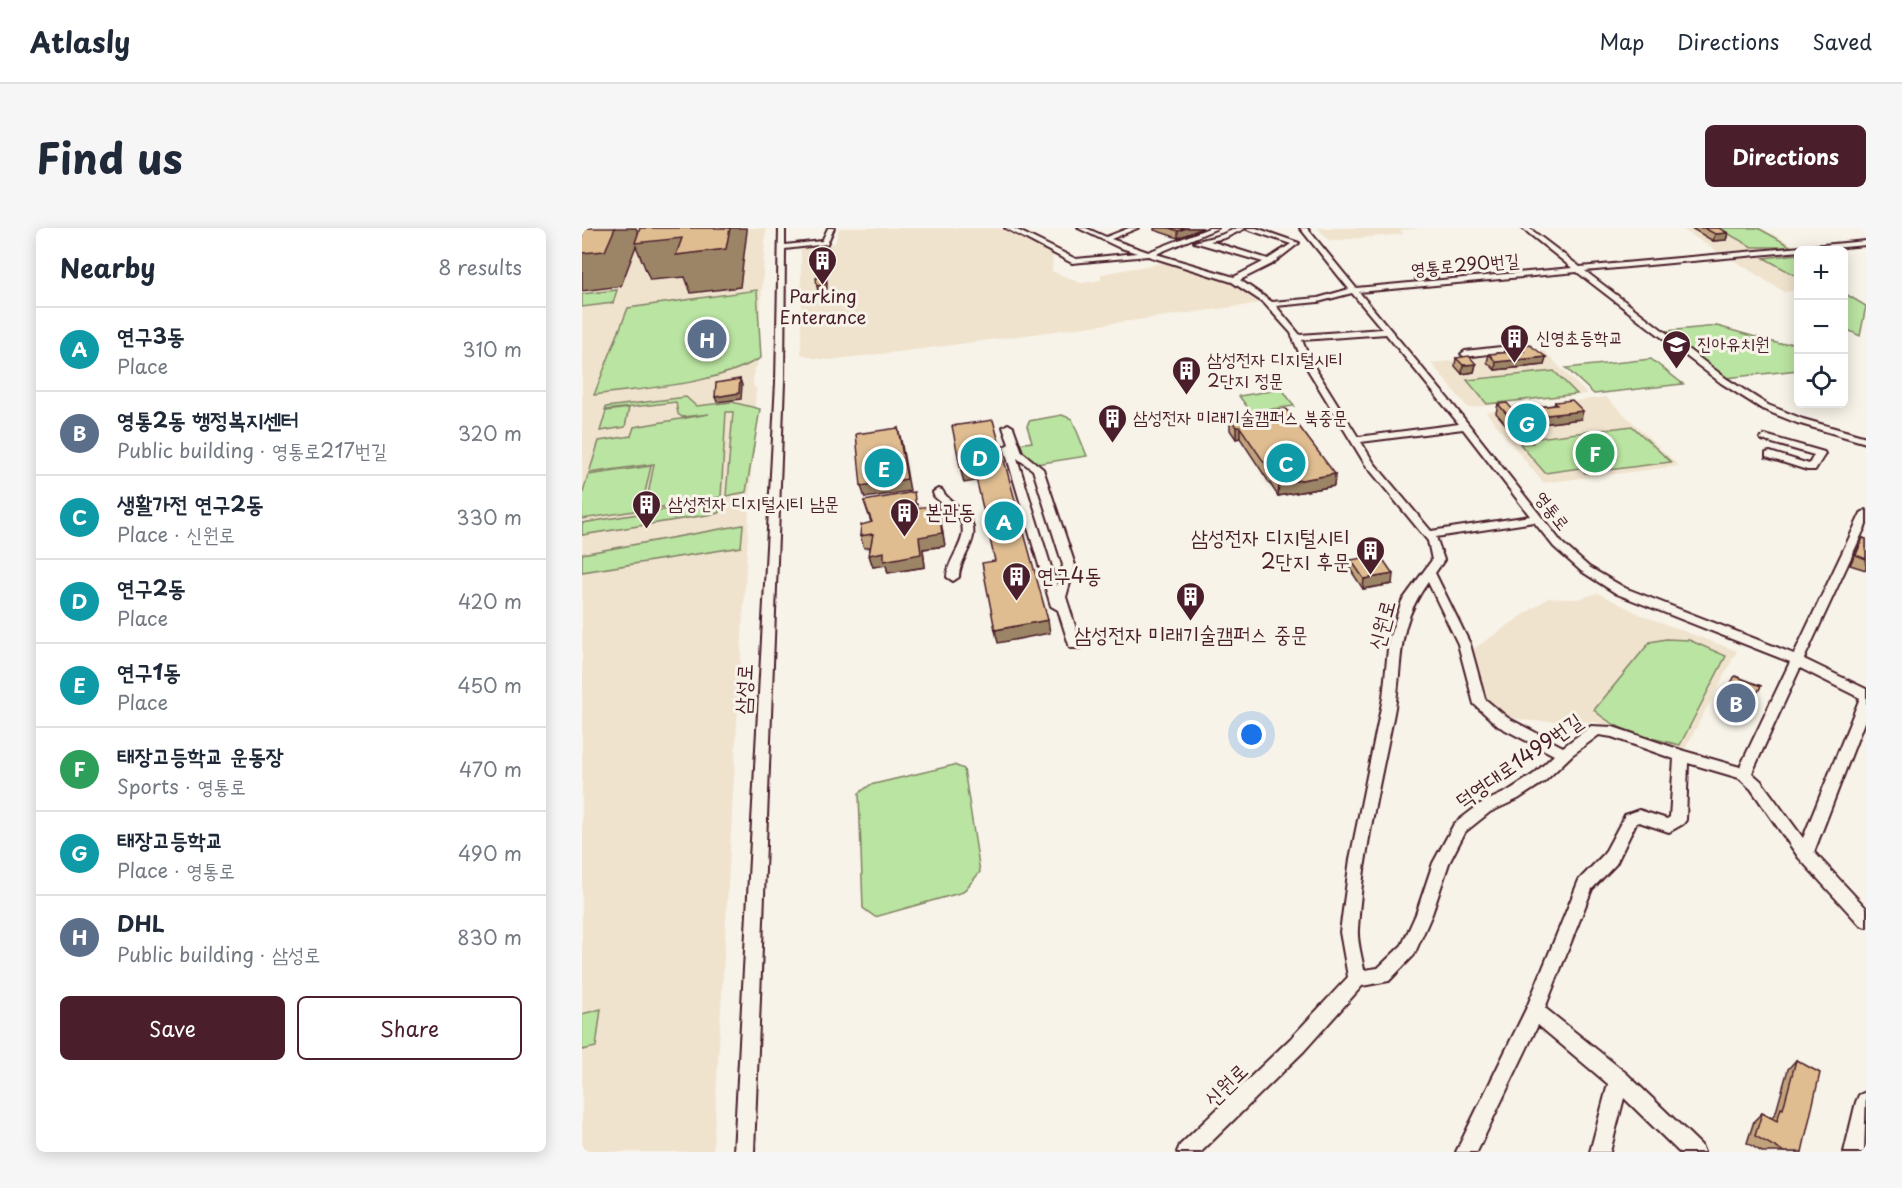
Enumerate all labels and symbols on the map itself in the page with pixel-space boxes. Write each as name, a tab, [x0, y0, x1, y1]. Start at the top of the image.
building icon: Parking Enterance	[807, 244, 839, 286]
street label: 영통로290번길	[1410, 245, 1521, 282]
place label: Parking Enterance	[780, 282, 867, 330]
pin: H	[688, 316, 726, 362]
building icon: 신영초등학교	[1499, 322, 1531, 364]
place label: 신영초등학교	[1536, 323, 1623, 350]
school or university icon: 진아유치원	[1660, 328, 1692, 370]
place label: 진아유치원	[1697, 329, 1769, 356]
place label: 삼성전자 디지털시티 2단지 정문	[1207, 345, 1343, 393]
building icon: 삼성전자 디지털시티 2단지 정문	[1170, 354, 1202, 396]
pin: G	[1508, 400, 1546, 446]
building icon: 삼성전자 미래기술캠퍼스 북중문	[1096, 402, 1128, 444]
place label: 삼성전자 미래기술캠퍼스 북중문	[1133, 403, 1347, 430]
pin: F	[1576, 430, 1614, 476]
pin: D	[960, 434, 1000, 480]
pin: C	[1266, 440, 1306, 486]
pin: E	[864, 446, 904, 490]
street label: 영통로	[1529, 485, 1577, 536]
building icon: 삼성전자 디지털시티 남문	[631, 488, 663, 530]
place label: 삼성전자 디지털시티 남문	[668, 489, 839, 516]
place label: 본관동	[925, 494, 976, 526]
building icon: 본관동	[888, 496, 920, 538]
pin: A	[984, 498, 1024, 544]
place label: 삼성전자 디지털시티 2단지 후문	[1191, 520, 1350, 576]
building icon: 삼성전자 디지털시티 2단지 후문	[1355, 534, 1387, 576]
place label: 연구4동	[1037, 558, 1102, 590]
building icon: 연구4동	[1000, 560, 1032, 602]
building icon: 삼성전자 미래기술캠퍼스 중문	[1175, 580, 1207, 622]
street label: 신원로	[1358, 596, 1402, 653]
place label: 삼성전자 미래기술캠퍼스 중문	[1074, 617, 1308, 649]
street label: 삼성로	[725, 663, 759, 715]
pin: B	[1716, 680, 1756, 726]
street label: 덕영대로1499번길	[1448, 704, 1588, 815]
your location	[1237, 720, 1266, 749]
street label: 신원로	[1195, 1054, 1254, 1113]

